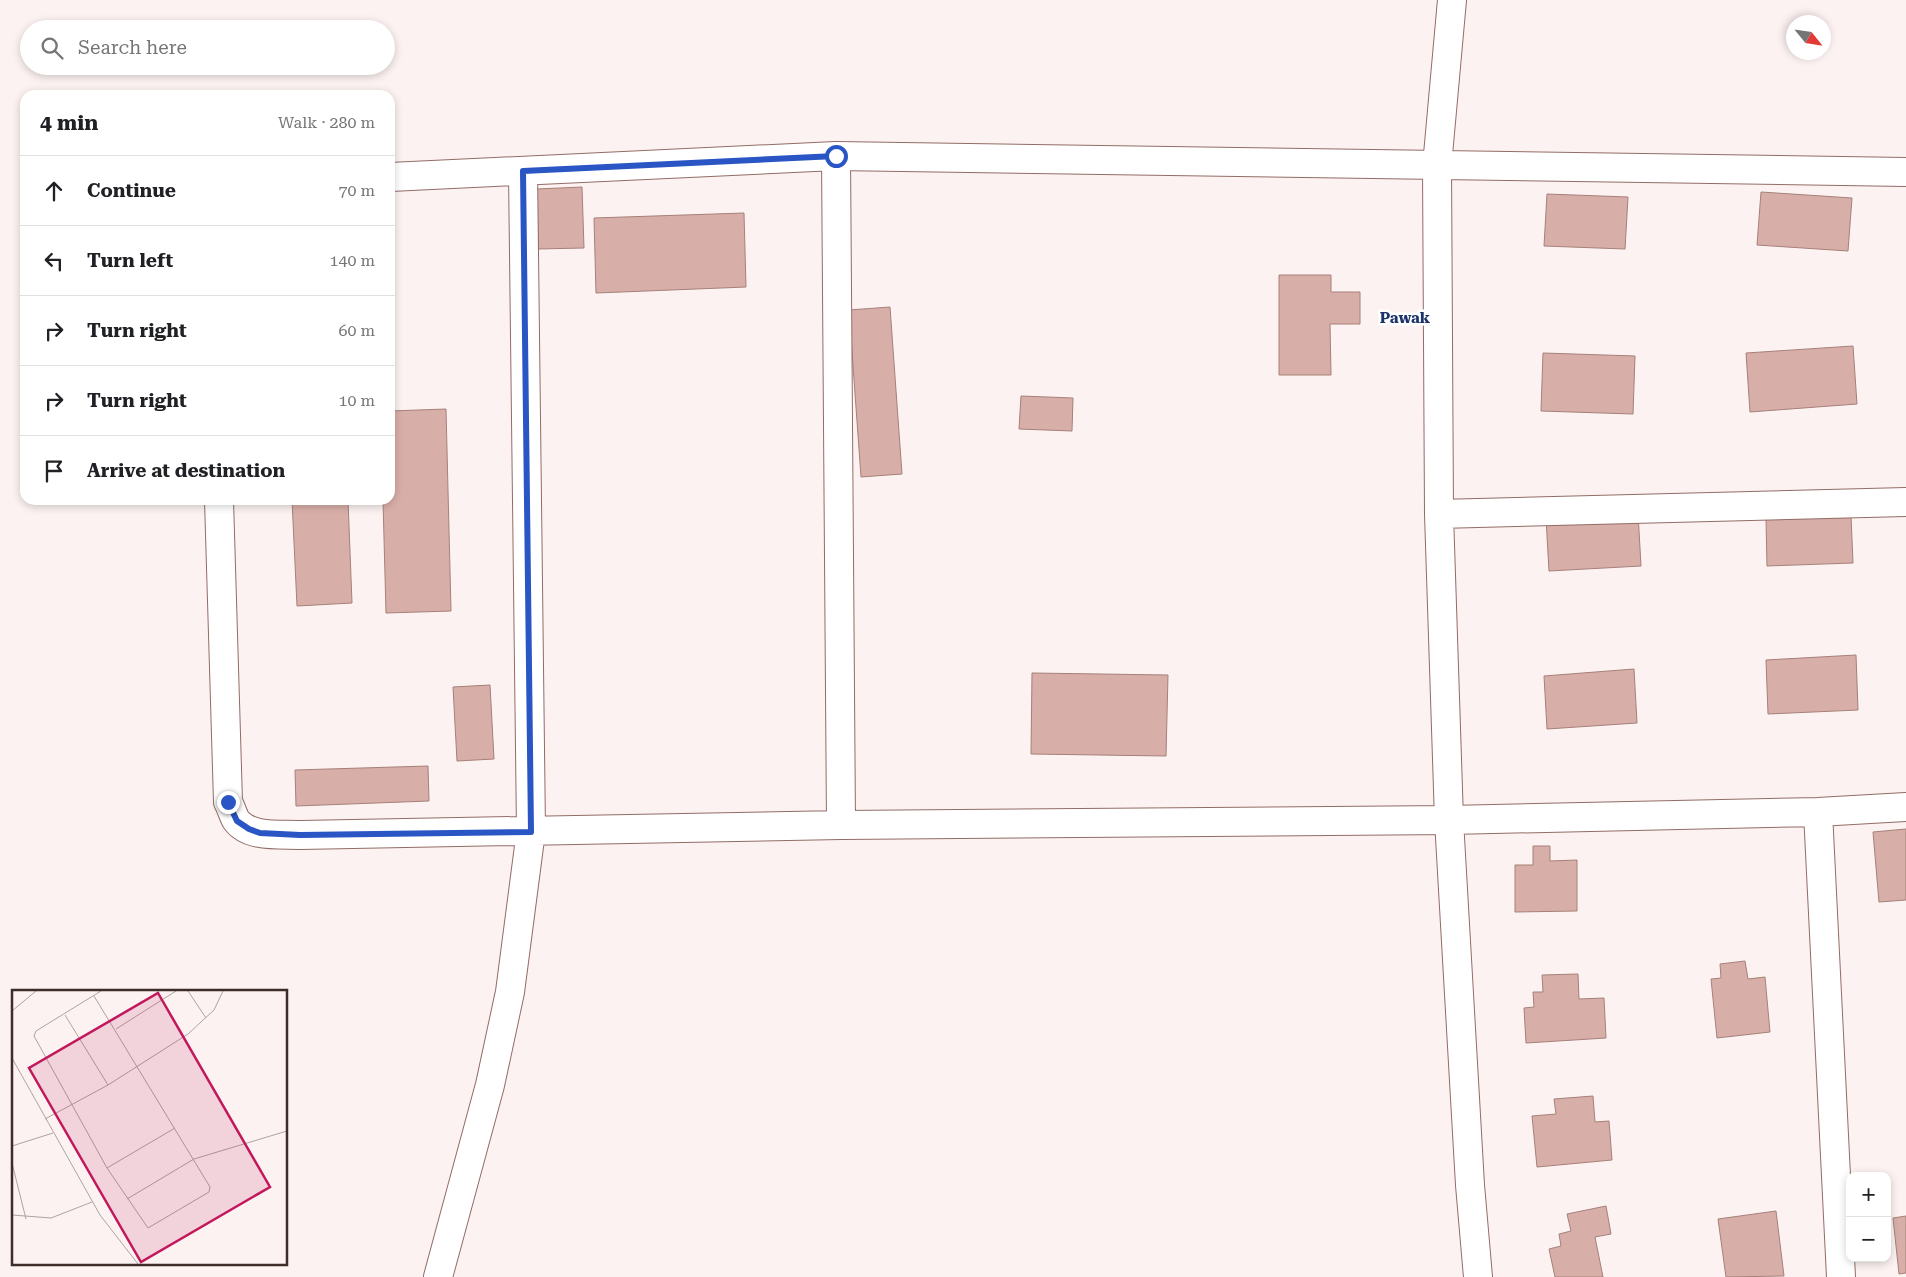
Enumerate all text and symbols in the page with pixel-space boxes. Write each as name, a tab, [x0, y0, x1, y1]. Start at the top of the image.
north arrow	[1786, 15, 1831, 60]
search box	[20, 20, 395, 75]
icon: search	[38, 34, 66, 62]
text: Search here	[78, 36, 187, 59]
text: 4 min	[40, 111, 98, 135]
text: Walk · 280 m	[278, 113, 375, 132]
route start	[825, 145, 848, 168]
icon: ahead	[40, 177, 68, 205]
text: Continue	[87, 179, 176, 202]
text: 70 m	[338, 181, 375, 200]
icon: left	[40, 247, 68, 275]
text: Turn left	[87, 249, 173, 272]
text: 140 m	[329, 251, 375, 270]
district label: Pawak	[1380, 309, 1431, 327]
icon: right	[40, 317, 68, 345]
text: Turn right	[87, 319, 187, 342]
text: 60 m	[338, 321, 375, 340]
icon: right	[40, 387, 68, 415]
text: Turn right	[87, 389, 187, 412]
text: 10 m	[338, 391, 375, 410]
icon: arrive	[40, 457, 68, 485]
text: Arrive at destination	[87, 459, 285, 482]
route end	[217, 791, 240, 814]
inset map	[12, 990, 288, 1264]
map controls	[1846, 1172, 1891, 1262]
button: +	[1846, 1172, 1891, 1217]
button: −	[1846, 1217, 1891, 1262]

